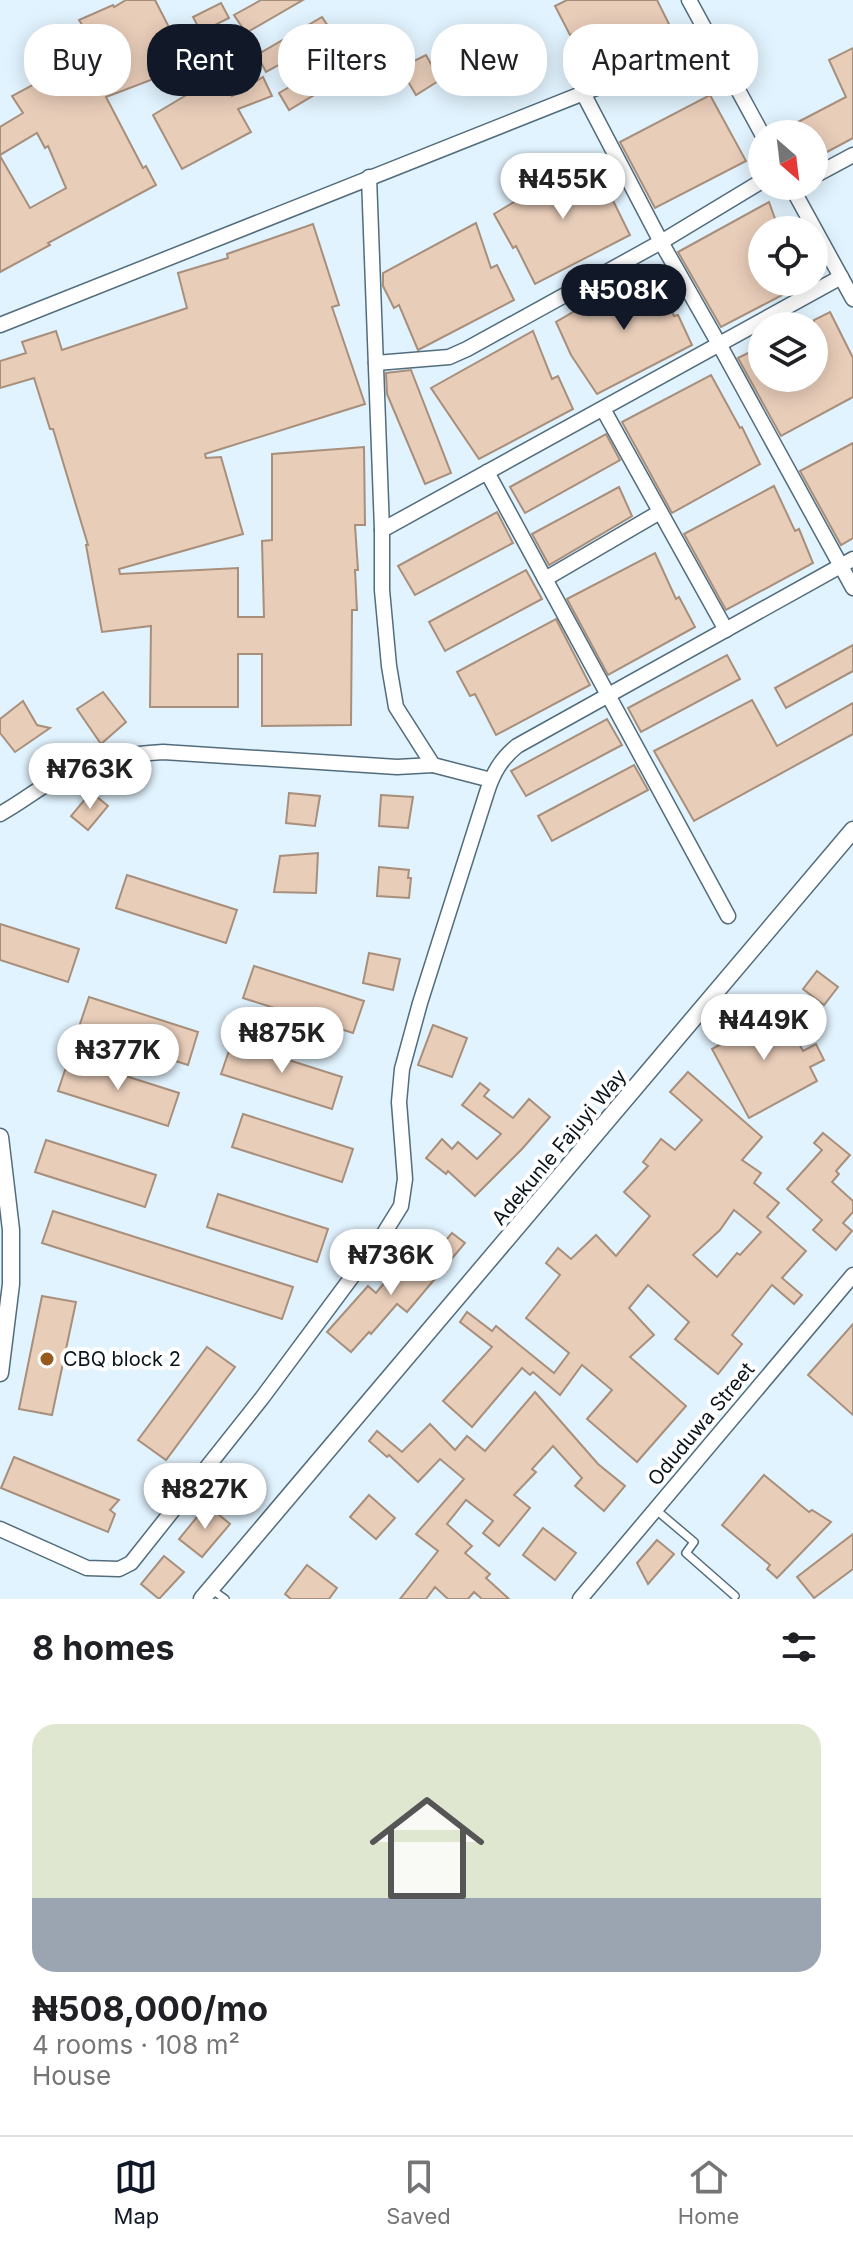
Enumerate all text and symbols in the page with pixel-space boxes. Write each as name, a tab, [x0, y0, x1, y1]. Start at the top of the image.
chip: Buy	[24, 24, 131, 96]
chip: Rent	[147, 24, 262, 96]
chip: Filters	[278, 24, 415, 96]
chip: New	[431, 24, 547, 96]
chip: Apartment	[563, 24, 758, 96]
north arrow	[748, 120, 828, 200]
map controls	[748, 120, 828, 392]
pin: ₦455K	[507, 153, 619, 221]
text: ₦455K	[518, 163, 608, 194]
button: locate	[748, 216, 828, 296]
pin: ₦508K	[568, 264, 680, 332]
text: ₦508K	[579, 274, 669, 305]
button: layers	[748, 312, 828, 392]
pin: ₦763K	[34, 743, 146, 811]
text: ₦763K	[47, 753, 133, 784]
pin: ₦449K	[708, 994, 820, 1062]
text: ₦449K	[719, 1004, 809, 1035]
pin: ₦875K	[226, 1007, 338, 1075]
text: ₦875K	[239, 1017, 325, 1048]
pin: ₦377K	[62, 1024, 174, 1092]
text: ₦377K	[75, 1034, 161, 1065]
street label: Adekunle Fajuyi Way	[487, 1064, 631, 1230]
pin: ₦736K	[335, 1229, 447, 1297]
text: ₦736K	[348, 1239, 434, 1270]
place label: CBQ block 2	[63, 1347, 181, 1371]
marker: CBQ block 2	[38, 1350, 56, 1368]
street label: Oduduwa Street	[643, 1357, 760, 1490]
pin: ₦827K	[149, 1463, 261, 1531]
text: ₦827K	[162, 1473, 248, 1504]
icon: filters	[777, 1625, 821, 1669]
text: 8 homes	[32, 1627, 175, 1668]
icon: home	[355, 1776, 499, 1920]
text: ₦508,000/mo	[32, 1988, 268, 2029]
text: 4 rooms · 108 m²	[32, 2029, 240, 2060]
text: House	[32, 2060, 111, 2091]
tab: Map	[114, 2155, 159, 2229]
tab: Saved	[386, 2155, 451, 2229]
tab: Home	[678, 2155, 739, 2229]

